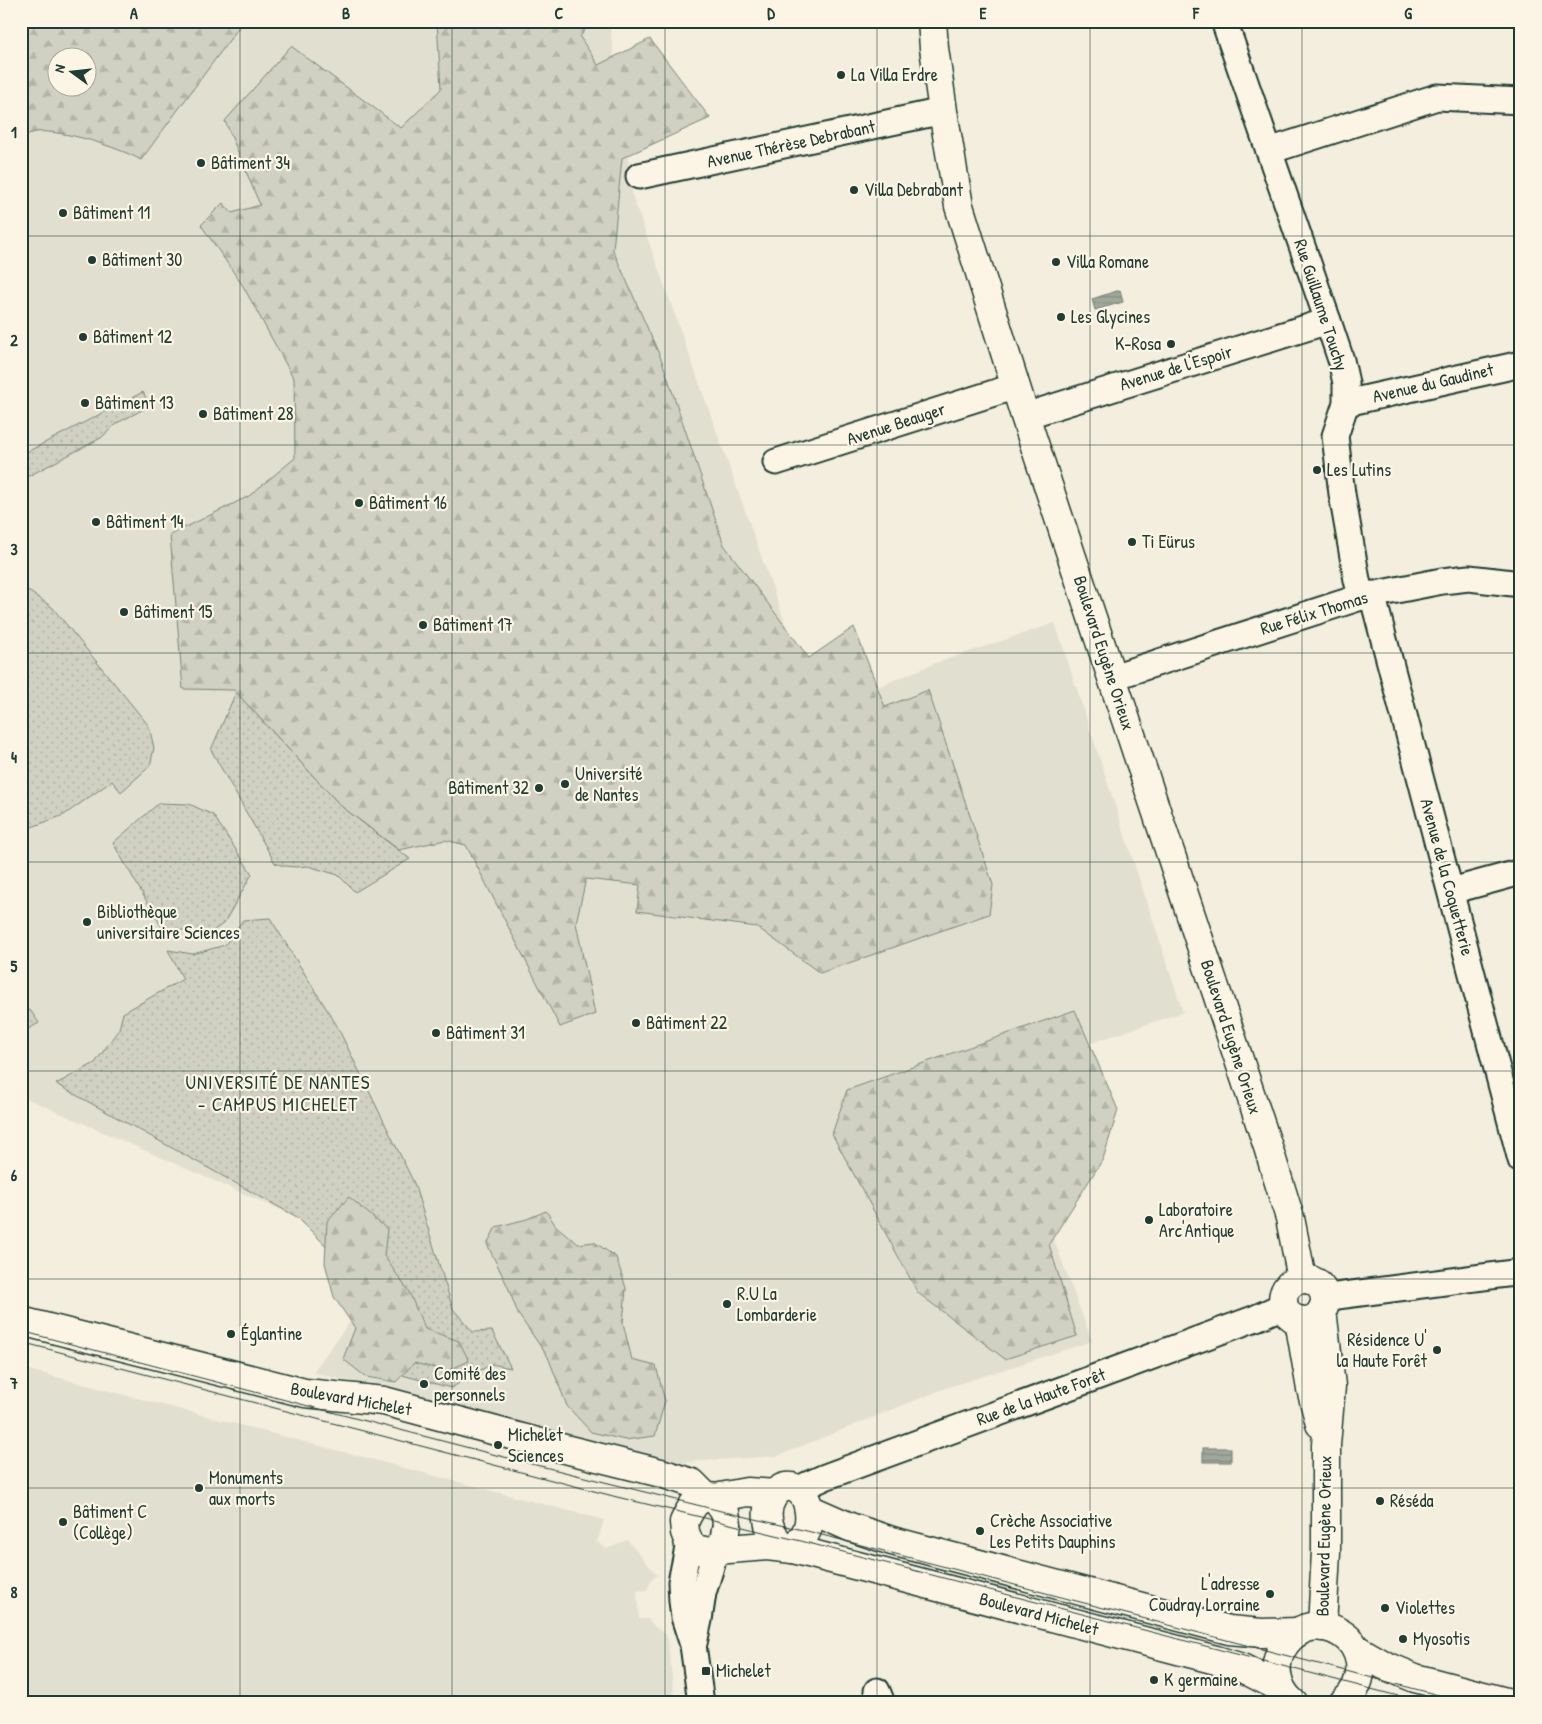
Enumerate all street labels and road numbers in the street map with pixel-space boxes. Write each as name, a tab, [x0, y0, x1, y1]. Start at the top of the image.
street label: Avenue Thérèse Debrabant	[705, 113, 878, 174]
street label: Rue Guillaume Touchy	[1288, 236, 1355, 374]
street label: Avenue de l'Espoir	[1116, 338, 1235, 397]
street label: Avenue du Gaudinet	[1370, 356, 1497, 409]
street label: Avenue Beauger	[843, 396, 948, 451]
street label: Boulevard Eugène Orieux	[1068, 572, 1141, 733]
street label: Rue Félix Thomas	[1257, 584, 1371, 641]
street label: Avenue de la Coquetterie	[1414, 796, 1480, 958]
street label: Boulevard Eugène Orieux	[1195, 956, 1268, 1117]
street label: Rue de la Haute Forêt	[973, 1361, 1110, 1431]
street label: Boulevard Michelet	[289, 1376, 414, 1422]
street label: Boulevard Eugène Orieux	[1310, 1455, 1337, 1617]
street label: Boulevard Michelet	[977, 1586, 1102, 1642]

